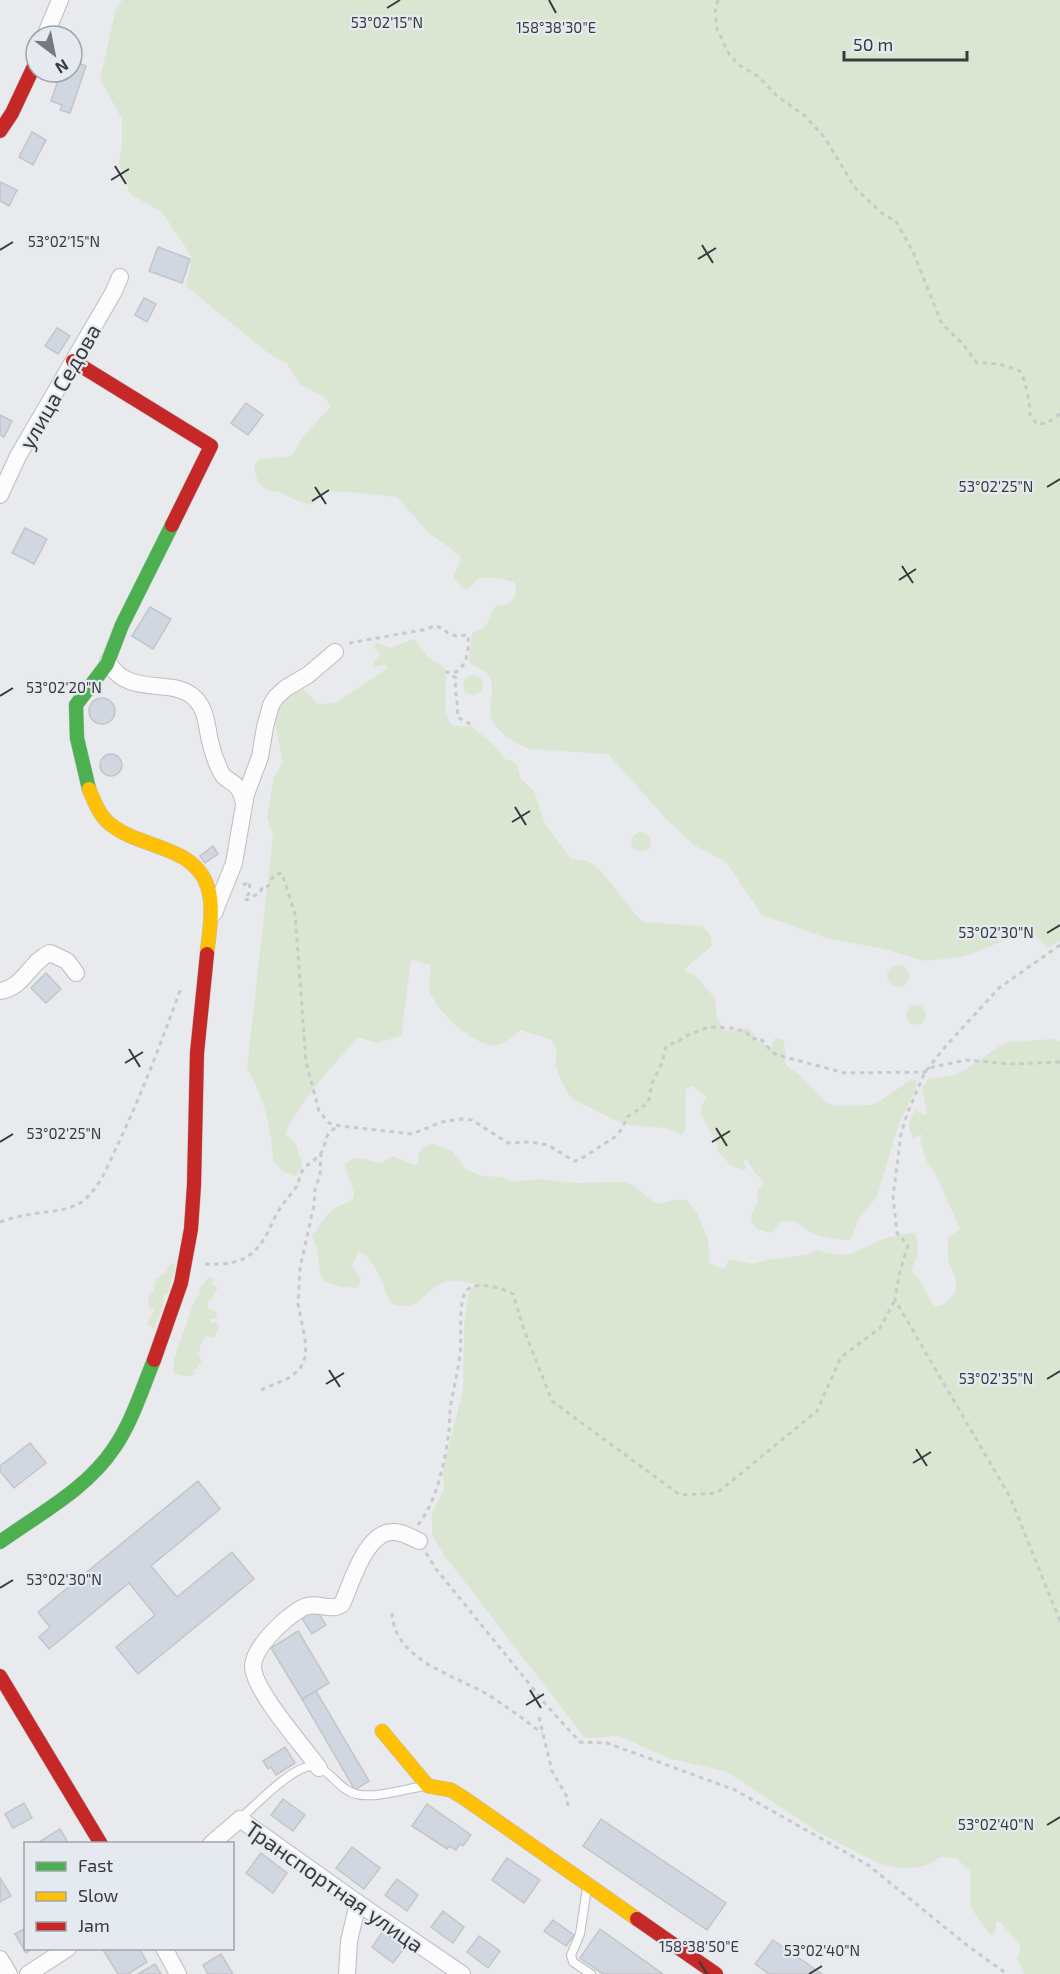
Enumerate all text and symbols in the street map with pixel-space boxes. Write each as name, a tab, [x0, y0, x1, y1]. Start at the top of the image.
text: 53°02'15"N	[351, 13, 423, 31]
text: 158°38'30"E	[516, 18, 596, 36]
north arrow	[24, 24, 84, 84]
scale bar	[844, 24, 967, 62]
text: 50 m	[853, 33, 893, 55]
text: N	[52, 56, 72, 78]
text: 53°02'15"N	[28, 232, 100, 250]
street label: улица Седова	[13, 319, 106, 454]
text: 53°02'25"N	[959, 477, 1033, 495]
text: 53°02'20"N	[26, 678, 102, 696]
text: 53°02'30"N	[958, 923, 1034, 941]
text: 53°02'25"N	[27, 1124, 101, 1142]
text: 53°02'35"N	[959, 1369, 1033, 1387]
text: 53°02'30"N	[26, 1570, 102, 1588]
street label: Транспортная улица	[240, 1815, 429, 1958]
text: 53°02'40"N	[958, 1815, 1034, 1833]
legend	[24, 1842, 234, 1950]
text: Fast	[78, 1854, 113, 1876]
text: Slow	[78, 1884, 119, 1906]
text: Jam	[78, 1914, 110, 1936]
text: 158°38'50"E	[659, 1937, 739, 1955]
text: 53°02'40"N	[784, 1941, 860, 1959]

